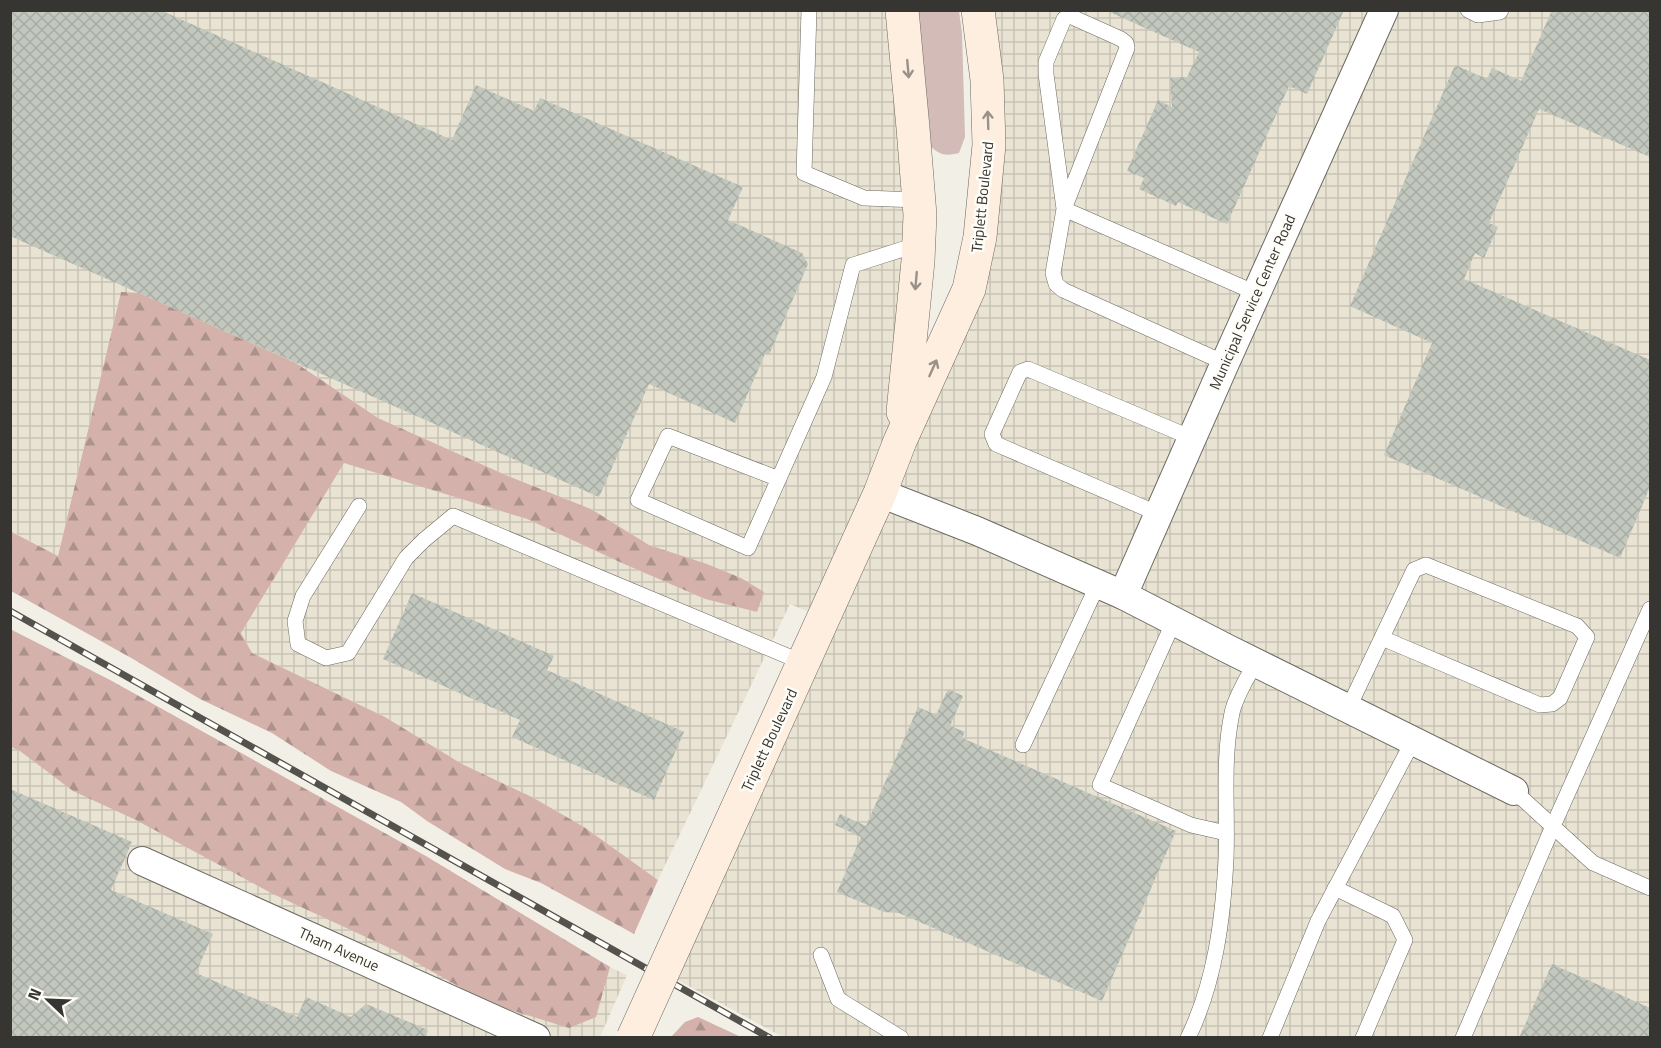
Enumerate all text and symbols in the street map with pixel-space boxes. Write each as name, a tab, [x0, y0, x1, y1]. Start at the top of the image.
one-way arrow	[903, 58, 914, 78]
one-way arrow	[982, 110, 994, 130]
street label: Triplett Boulevard	[965, 140, 999, 254]
street label: Municipal Service Center Road	[1203, 211, 1301, 393]
one-way arrow	[910, 271, 921, 291]
one-way arrow	[927, 360, 939, 378]
street label: Triplett Boulevard	[735, 685, 803, 795]
street label: Tham Avenue	[295, 921, 383, 977]
north arrow	[18, 970, 78, 1030]
text: N	[21, 984, 47, 1004]

